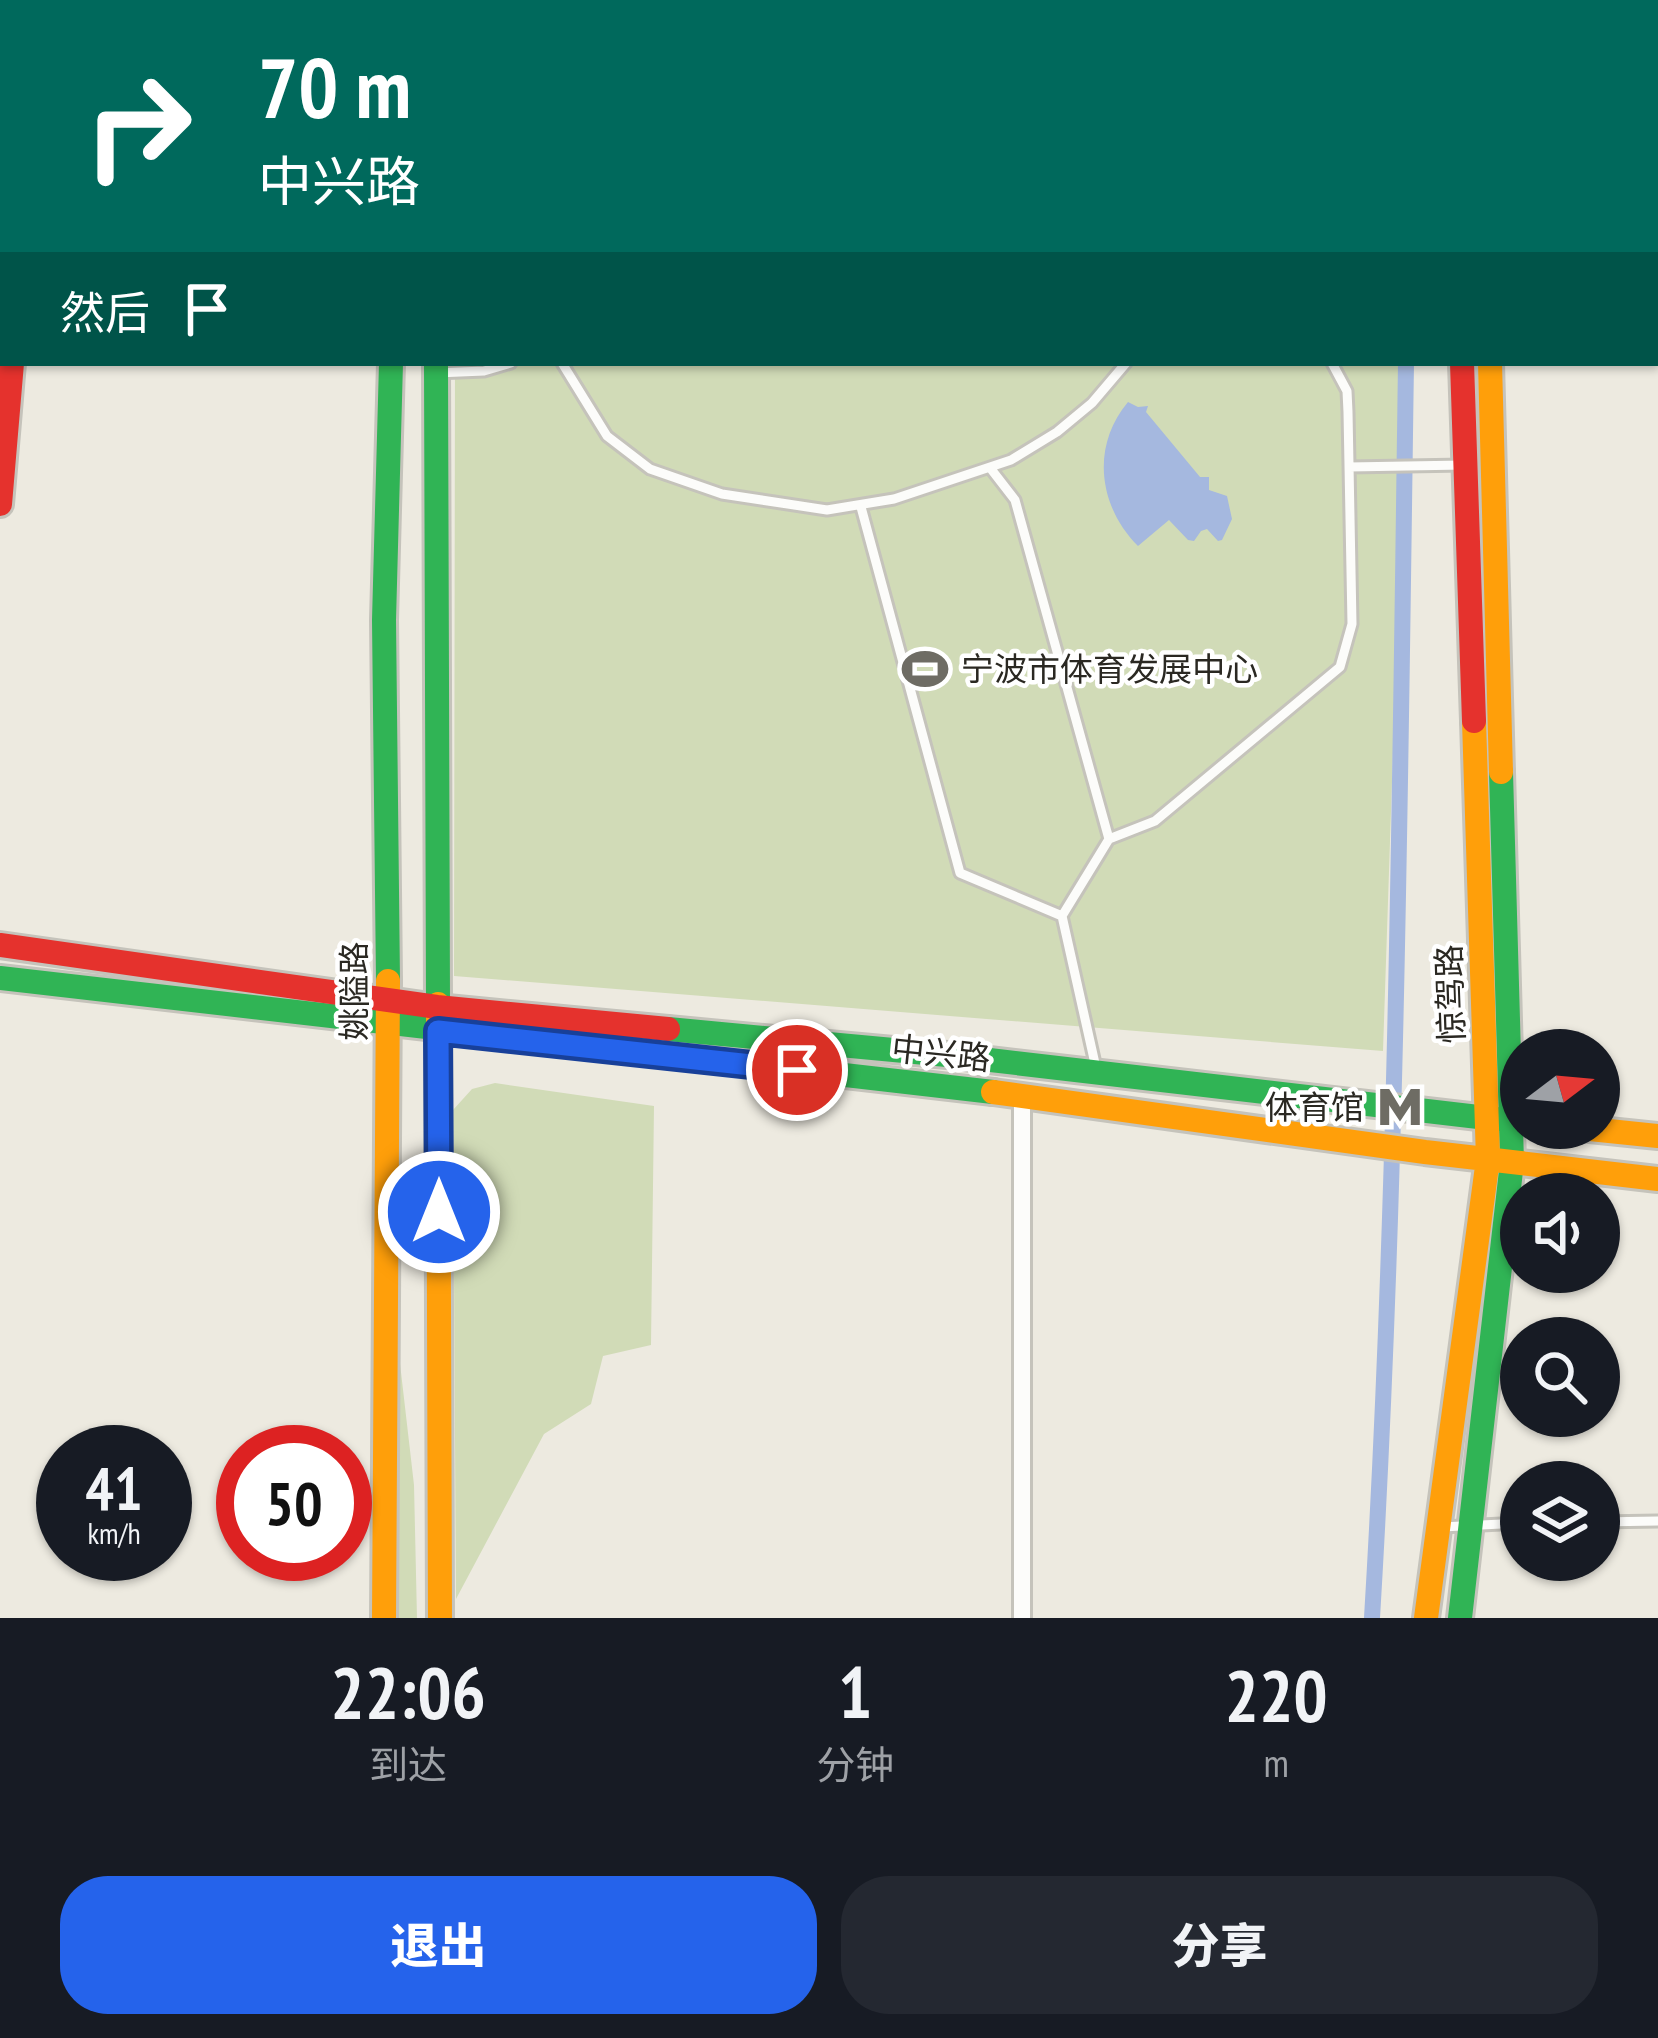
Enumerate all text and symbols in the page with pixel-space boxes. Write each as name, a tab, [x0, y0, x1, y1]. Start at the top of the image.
text: 70 m	[258, 32, 411, 141]
icon: right	[60, 48, 216, 204]
text: 中兴路	[258, 146, 420, 216]
icon: arrive	[174, 276, 240, 342]
text: 然后	[60, 283, 150, 341]
sports icon: 宁波市体育发展中心	[900, 644, 950, 694]
place label: 宁波市体育发展中心	[961, 647, 1258, 690]
street label: 姚隘路	[332, 942, 375, 1041]
street label: 惊驾路	[1426, 944, 1473, 1044]
pin	[746, 1019, 848, 1121]
street label: 中兴路	[890, 1026, 993, 1079]
north arrow	[1500, 1029, 1620, 1149]
map controls	[1500, 1029, 1620, 1581]
icon: arrive	[764, 1037, 830, 1103]
metro station icon: 体育馆	[1375, 1082, 1425, 1132]
place label: 体育馆	[1265, 1085, 1364, 1128]
position arrow	[376, 1149, 502, 1275]
button: sound	[1500, 1173, 1620, 1293]
button: search	[1500, 1317, 1620, 1437]
speed limit sign: 50	[216, 1425, 372, 1581]
text: 41	[85, 1449, 143, 1527]
button: layers	[1500, 1461, 1620, 1581]
text: km/h	[87, 1513, 141, 1552]
text: 22:06	[330, 1645, 486, 1738]
text: 1	[838, 1645, 872, 1738]
text: 220	[1224, 1648, 1328, 1741]
text: m	[1263, 1737, 1289, 1788]
text: 到达	[369, 1739, 447, 1790]
text: 分钟	[816, 1739, 894, 1790]
button: 退出	[60, 1876, 817, 2014]
button: 分享	[841, 1876, 1598, 2014]

